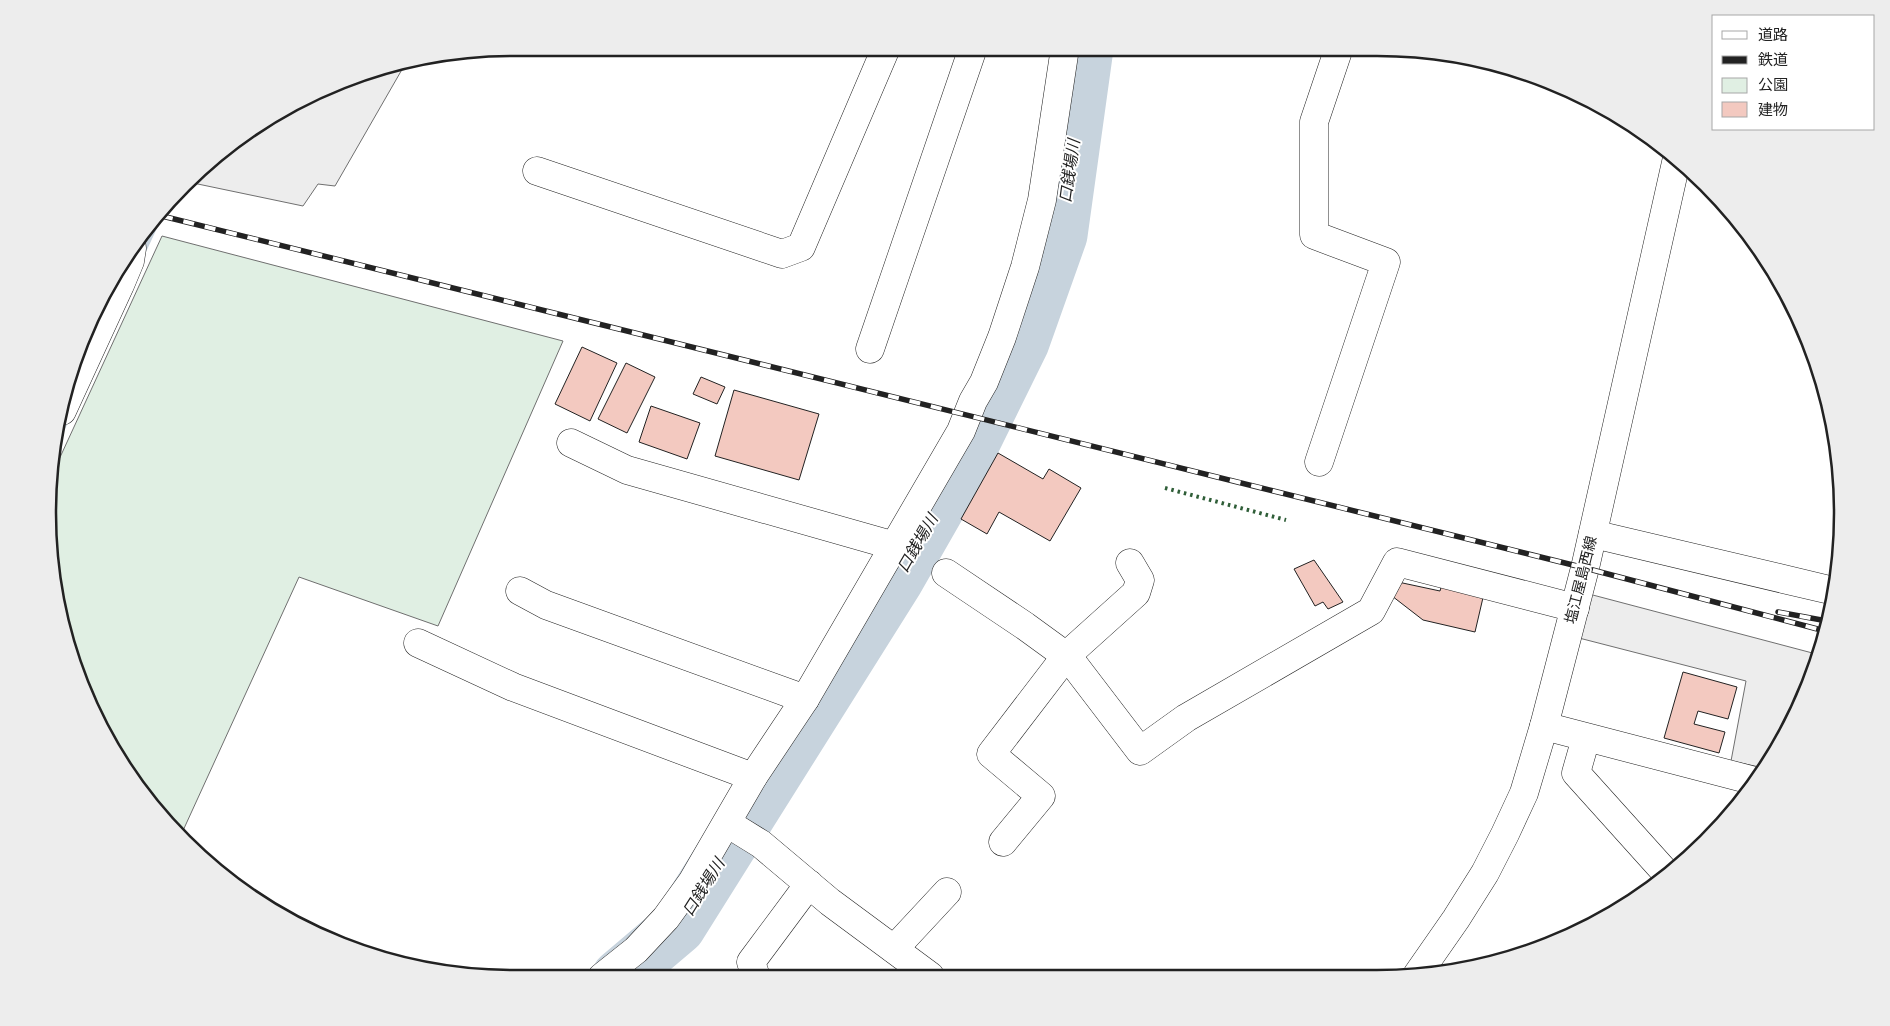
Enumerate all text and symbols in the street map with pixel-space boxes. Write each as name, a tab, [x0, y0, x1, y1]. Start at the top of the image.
legend	[1712, 15, 1875, 130]
text: 道路	[1758, 25, 1788, 44]
text: 鉄道	[1758, 50, 1788, 69]
text: 公園	[1758, 75, 1788, 94]
text: 建物	[1758, 100, 1788, 119]
water label: 口銭場川	[1055, 136, 1084, 204]
water label: 口銭場川	[892, 509, 943, 576]
street label: 塩江屋島西線	[1560, 534, 1601, 626]
water label: 口銭場川	[678, 853, 729, 919]

